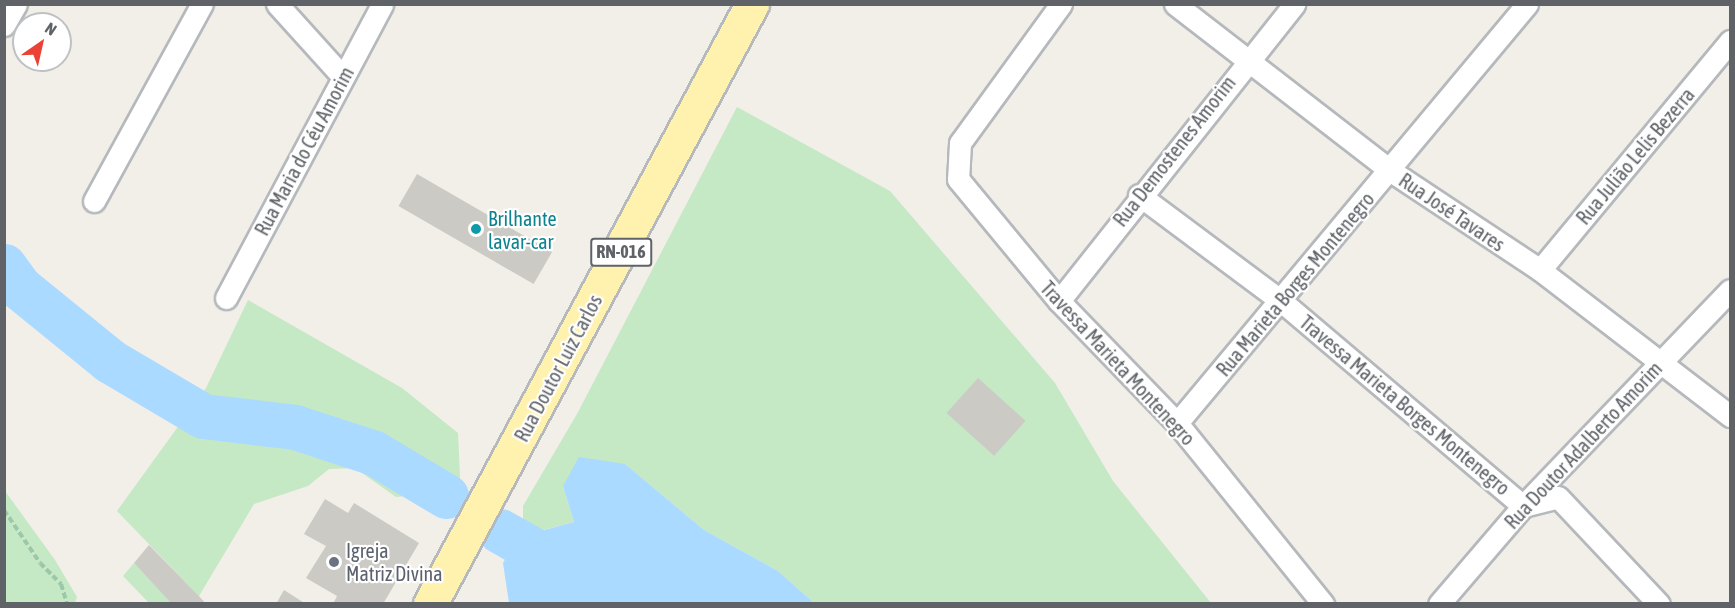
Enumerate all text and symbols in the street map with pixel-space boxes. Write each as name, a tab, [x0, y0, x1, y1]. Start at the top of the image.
north arrow	[12, 12, 72, 72]
text: N	[42, 19, 60, 39]
street label: Rua Maria do Céu Amorim	[249, 63, 359, 239]
street label: Rua Demostenes Amorim	[1108, 71, 1240, 231]
street label: Rua Julião Lelis Bezerra	[1571, 83, 1699, 229]
street label: Rua José Tavares	[1395, 168, 1509, 256]
street label: Rua Marieta Borges Montenegro	[1211, 187, 1379, 381]
place label: Brilhante lavar-car	[488, 206, 557, 253]
marker: Brilhante lavar-car	[469, 222, 483, 236]
road number: RN-016	[590, 237, 652, 267]
street label: Travessa Marieta Montenegro	[1036, 276, 1200, 450]
street label: Rua Doutor Luiz Carlos	[509, 290, 607, 446]
street label: Travessa Marieta Borges Montenegro	[1295, 310, 1515, 500]
street label: Rua Doutor Adalberto Amorim	[1499, 356, 1667, 534]
place label: Igreja Matriz Divina	[346, 538, 443, 585]
marker: Igreja Matriz Divina	[327, 555, 341, 569]

